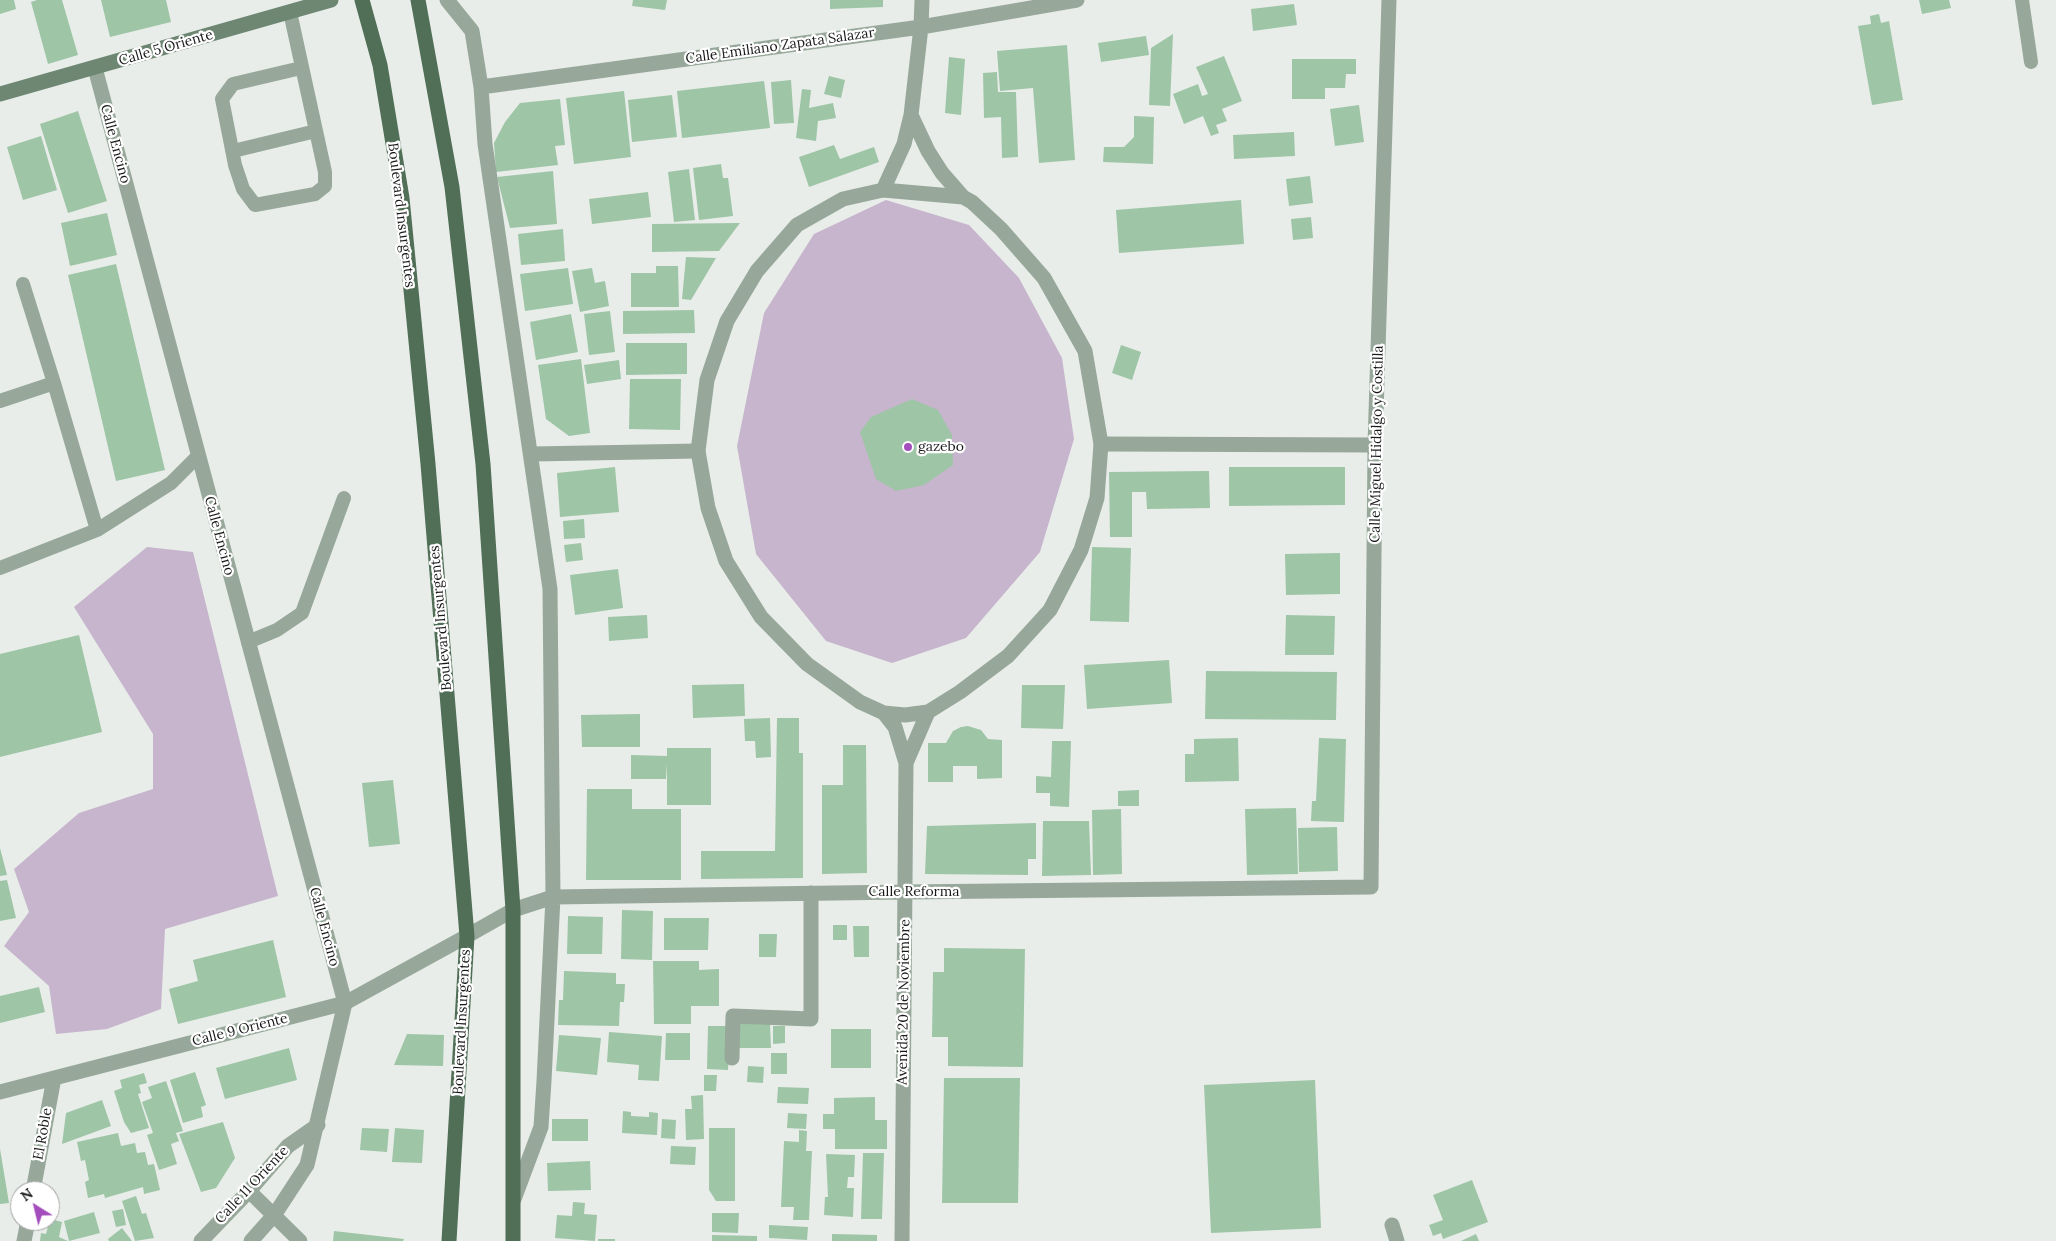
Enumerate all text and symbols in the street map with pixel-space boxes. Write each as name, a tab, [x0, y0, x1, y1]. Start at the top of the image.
street label: Calle Emiliano Zapata Salazar	[684, 24, 876, 68]
street label: Calle 5 Oriente	[117, 27, 215, 69]
street label: Calle Encino	[96, 103, 134, 185]
street label: Boulevard Insurgentes	[384, 142, 418, 288]
street label: Calle Miguel Hidalgo y Costilla	[1367, 345, 1387, 543]
place label: gazebo	[918, 439, 964, 455]
marker: gazebo	[902, 441, 914, 453]
street label: Calle Encino	[200, 495, 238, 577]
street label: Boulevard Insurgentes	[426, 545, 456, 691]
street label: Calle Reforma	[869, 884, 959, 900]
street label: Calle Encino	[305, 886, 343, 968]
street label: Avenida 20 de Noviembre	[894, 919, 914, 1085]
street label: Boulevard Insurgentes	[450, 949, 474, 1095]
street label: Calle 9 Oriente	[191, 1010, 289, 1050]
street label: El Roble	[30, 1107, 56, 1161]
street label: Calle 11 Oriente	[212, 1143, 292, 1227]
north arrow	[10, 1181, 60, 1231]
text: N	[17, 1184, 36, 1205]

